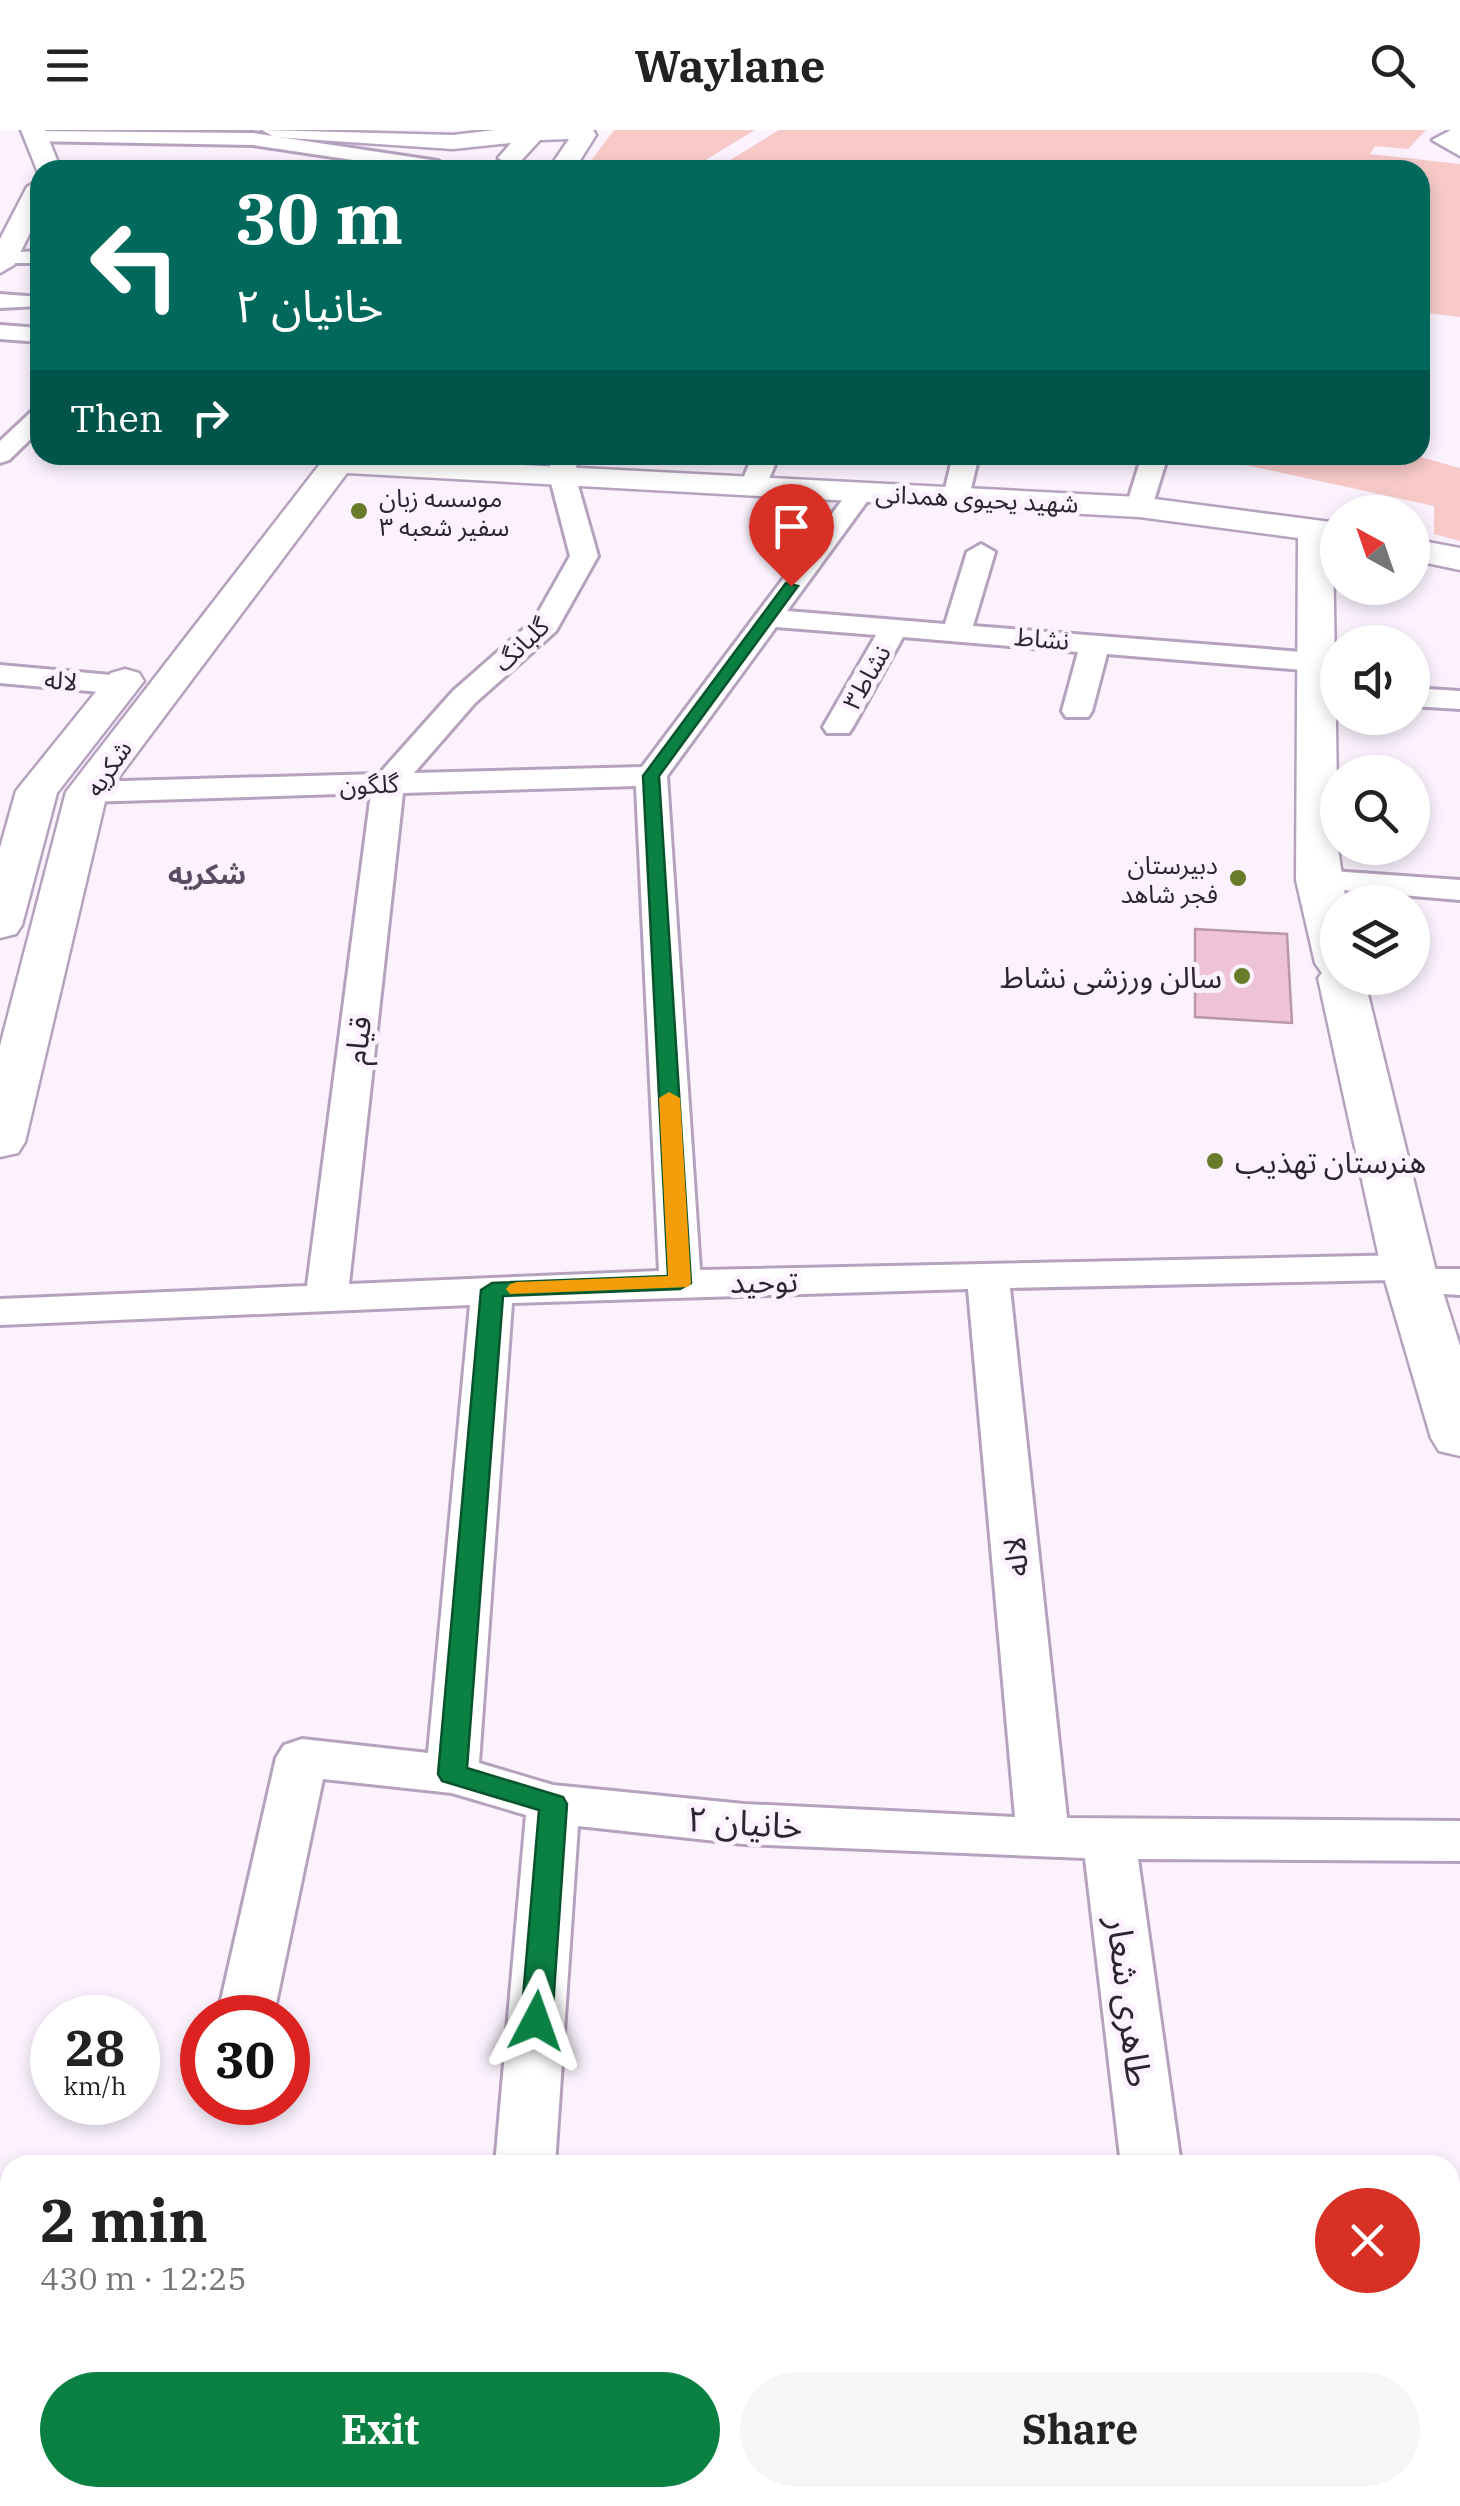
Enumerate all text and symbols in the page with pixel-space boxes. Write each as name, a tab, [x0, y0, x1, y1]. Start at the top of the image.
text: Waylane	[635, 36, 825, 94]
icon: menu	[40, 38, 95, 93]
icon: search	[1365, 38, 1420, 93]
text: 30 m	[235, 172, 403, 263]
icon: left	[70, 200, 200, 330]
text: خانیان ۲	[235, 276, 384, 334]
icon: right	[183, 390, 238, 445]
text: Then	[70, 393, 163, 442]
street label: شهید یحیوی همدانی	[875, 476, 1079, 520]
place label: موسسه زبان سفیر شعبه ۳	[379, 481, 509, 543]
pin	[749, 484, 834, 587]
north arrow	[1320, 495, 1430, 605]
map controls	[1320, 495, 1430, 995]
icon: arrive	[764, 499, 819, 554]
marker: موسسه زبان سفیر شعبه ۳	[348, 500, 370, 522]
street label: گلبانگ	[486, 609, 556, 678]
street label: نشاط	[1013, 619, 1071, 657]
button: sound	[1320, 625, 1430, 735]
street label: نشاط۳	[834, 639, 898, 715]
street label: لاله	[43, 662, 79, 698]
street label: شکریه	[77, 733, 139, 803]
button: search	[1320, 755, 1430, 865]
street label: گلگون	[339, 766, 400, 802]
place label: دبیرستان فجر شاهد	[1121, 848, 1218, 910]
district label: شکریه	[168, 855, 246, 892]
marker: دبیرستان فجر شاهد	[1227, 867, 1249, 889]
button: layers	[1320, 885, 1430, 995]
place label: سالن ورزشی نشاط	[1000, 957, 1222, 996]
marker: سالن ورزشی نشاط	[1231, 965, 1253, 987]
street label: قیام	[335, 1014, 383, 1067]
place label: هنرستان تهذیب	[1235, 1142, 1426, 1181]
marker: هنرستان تهذیب	[1204, 1150, 1226, 1172]
street label: توحید	[730, 1261, 798, 1301]
street label: لاله	[994, 1535, 1036, 1579]
street label: خانیان ۲	[686, 1795, 804, 1849]
street label: طاهری شعار	[1097, 1913, 1163, 2090]
position arrow	[484, 1969, 588, 2073]
speed limit sign: 30	[180, 1995, 310, 2125]
text: 28	[65, 2015, 125, 2080]
text: km/h	[63, 2069, 127, 2102]
text: 2 min	[40, 2180, 208, 2259]
button: close	[1315, 2188, 1420, 2293]
text: 430 m · 12:25	[40, 2257, 247, 2299]
button: Exit	[40, 2372, 720, 2487]
button: Share	[740, 2372, 1420, 2487]

